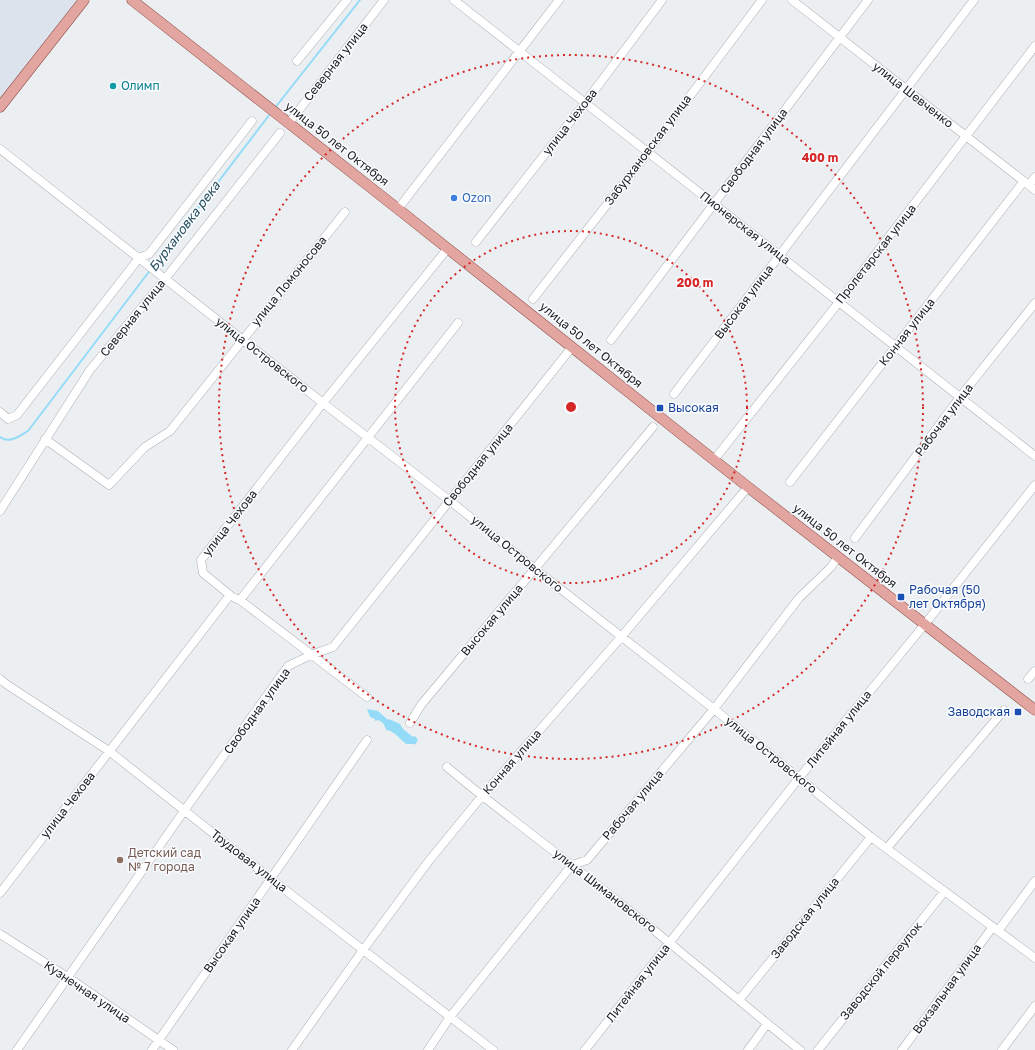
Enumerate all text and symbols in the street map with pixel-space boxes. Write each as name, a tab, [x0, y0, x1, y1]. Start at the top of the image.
street label: Северная улица	[300, 20, 371, 104]
street label: улица Шевченко	[870, 58, 957, 131]
place label: Олимп	[121, 78, 160, 93]
marker: Олимп	[108, 81, 118, 91]
street label: улица Чехова	[539, 86, 600, 158]
street label: Забурхановская улица	[601, 91, 694, 208]
street label: улица 50 лет Октября	[282, 98, 392, 189]
street label: Свободная улица	[717, 105, 791, 196]
text: 400 m	[802, 150, 838, 165]
water label: Бурхановка река	[145, 177, 224, 274]
street label: Пионерская улица	[697, 188, 793, 267]
place label: Ozon	[462, 190, 491, 205]
marker: Ozon	[449, 193, 459, 203]
street label: Пролетарская улица	[832, 201, 919, 306]
street label: улица Ломоносова	[248, 233, 330, 329]
street label: Высокая улица	[711, 262, 776, 342]
text: 200 m	[677, 275, 713, 290]
street label: Северная улица	[97, 276, 168, 359]
street label: Конная улица	[876, 295, 938, 369]
street label: улица 50 лет Октября	[537, 298, 646, 391]
street label: улица Островского	[213, 314, 312, 396]
street label: Рабочая улица	[911, 380, 976, 459]
centre of rings	[564, 400, 578, 414]
place label: Высокая	[668, 400, 719, 415]
marker: Высокая	[655, 403, 665, 413]
street label: Свободная улица	[439, 420, 516, 509]
street label: улица Чехова	[199, 487, 260, 559]
street label: улица 50 лет Октября	[790, 500, 900, 591]
street label: улица Островского	[468, 512, 566, 595]
street label: Высокая улица	[457, 581, 526, 659]
place label: Рабочая (50 лет Октября)	[909, 582, 986, 611]
marker: Рабочая (50 лет Октября)	[896, 592, 906, 602]
street label: Свободная улица	[220, 665, 293, 757]
street label: Литейная улица	[803, 687, 874, 770]
place label: Заводская	[947, 704, 1010, 719]
marker: Заводская	[1013, 707, 1023, 717]
street label: улица Островского	[722, 713, 820, 796]
street label: Конная улица	[479, 726, 544, 797]
street label: Рабочая улица	[599, 766, 666, 843]
street label: улица Чехова	[37, 769, 98, 841]
street label: Трудовая улица	[208, 826, 291, 895]
place label: Детский сад № 7 города	[128, 845, 201, 874]
street label: улица Шимановского	[551, 846, 660, 936]
marker: Детский сад № 7 города	[115, 855, 125, 865]
street label: Заводская улица	[767, 874, 842, 962]
street label: Высокая улица	[200, 894, 263, 976]
street label: Заводской переулок	[836, 918, 925, 1023]
street label: Литейная улица	[602, 941, 673, 1025]
street label: Вокзальная улица	[909, 941, 984, 1037]
street label: Кузнечная улица	[41, 957, 133, 1026]

